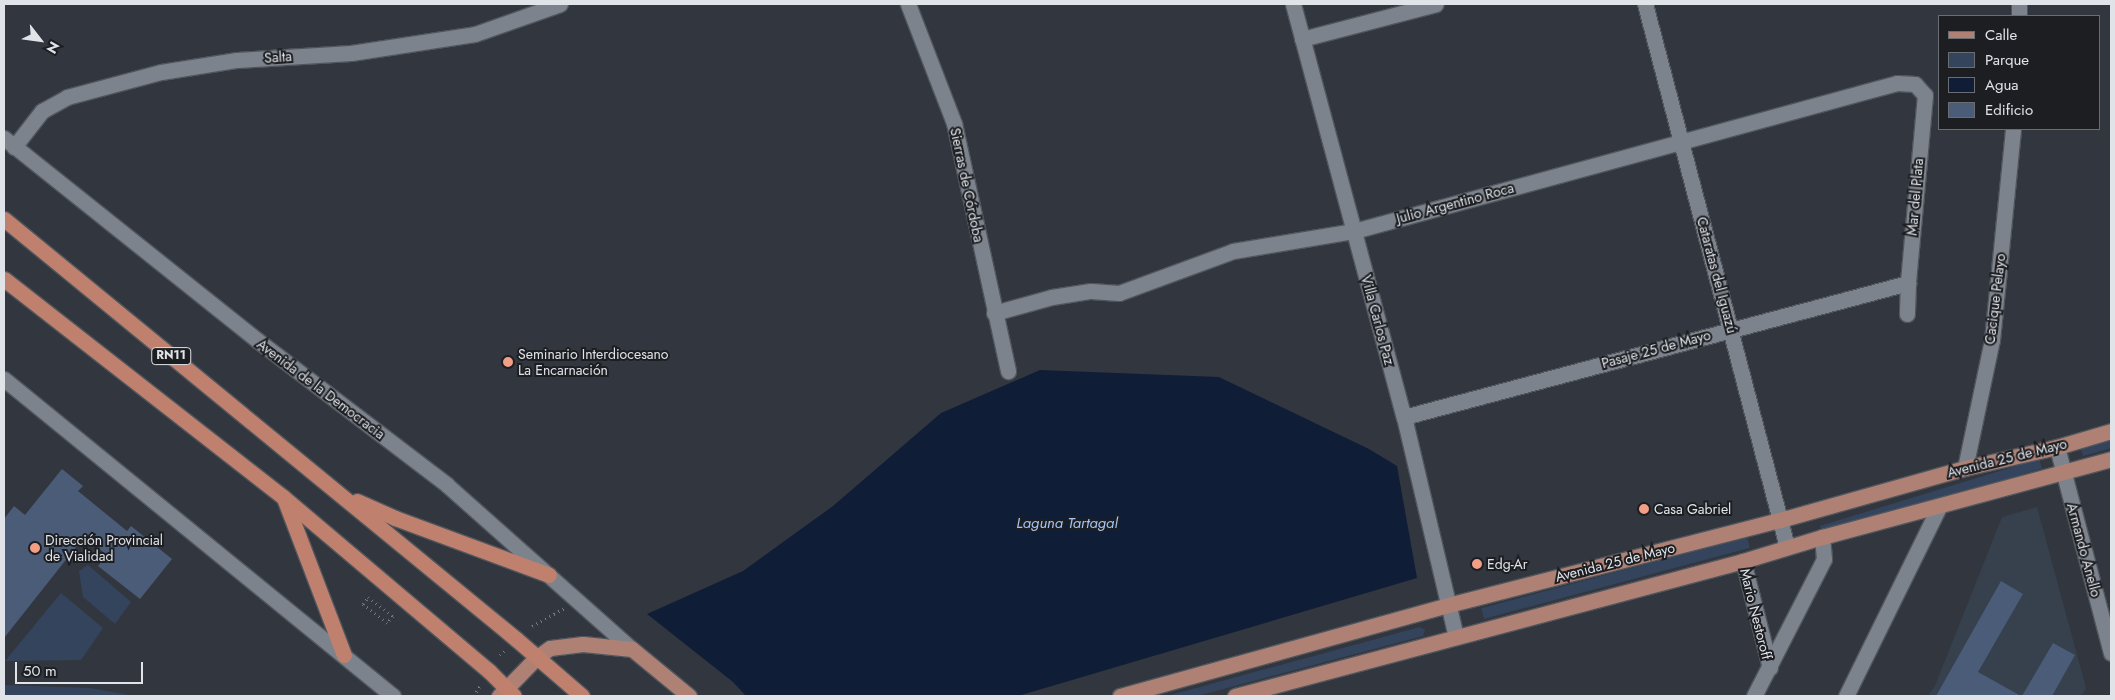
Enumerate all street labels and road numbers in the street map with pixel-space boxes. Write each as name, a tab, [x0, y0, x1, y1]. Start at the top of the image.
street label: Salta	[264, 48, 292, 66]
street label: Sierras de Córdoba	[947, 126, 987, 244]
street label: Mar del Plata	[1903, 158, 1927, 236]
street label: Julio Argentino Roca	[1394, 179, 1516, 227]
street label: Cataratas del Iguazú	[1693, 215, 1741, 335]
street label: Cacique Pelayo	[1981, 253, 2009, 345]
street label: Villa Carlos Paz	[1358, 273, 1398, 367]
street label: Pasaje 25 de Mayo	[1600, 326, 1712, 372]
street label: Avenida de la Democracia	[254, 335, 388, 443]
road number: RN11	[151, 346, 191, 366]
street label: Avenida 25 de Mayo	[1945, 435, 2069, 481]
street label: Armando Anello	[2063, 501, 2105, 599]
street label: Avenida 25 de Mayo	[1553, 539, 1677, 585]
street label: Mario Nestoroff	[1737, 567, 1775, 661]

